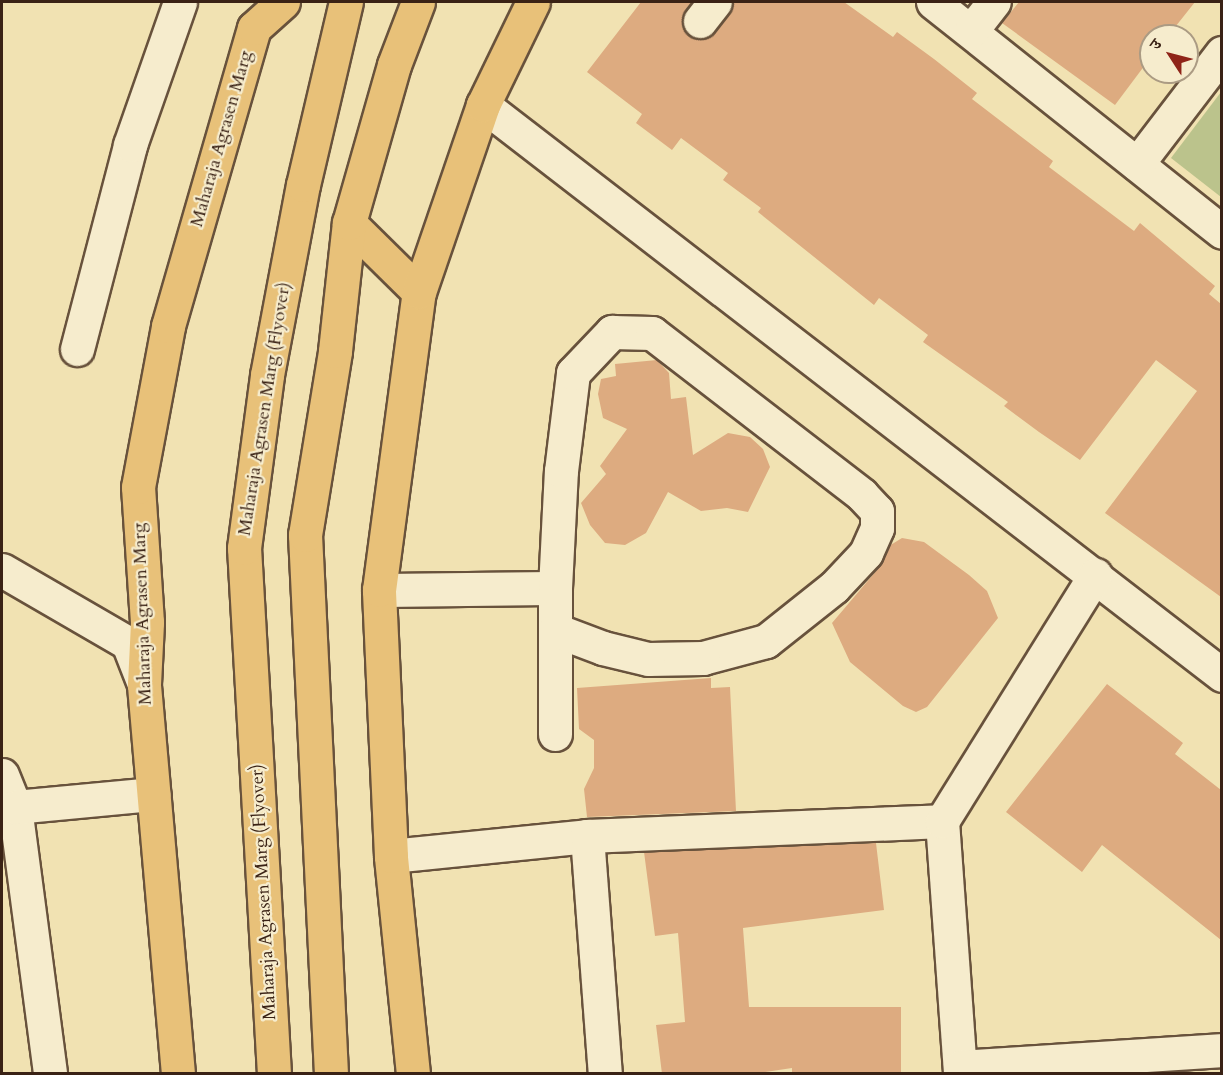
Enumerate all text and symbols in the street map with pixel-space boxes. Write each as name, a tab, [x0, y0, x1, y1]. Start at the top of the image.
north arrow	[1139, 24, 1199, 84]
text: उ	[1145, 35, 1167, 54]
street label: Maharaja Agrasen Marg	[186, 48, 258, 230]
street label: Maharaja Agrasen Marg (Flyover)	[234, 281, 296, 537]
street label: Maharaja Agrasen Marg	[129, 523, 157, 705]
street label: Maharaja Agrasen Marg (Flyover)	[247, 763, 281, 1021]

